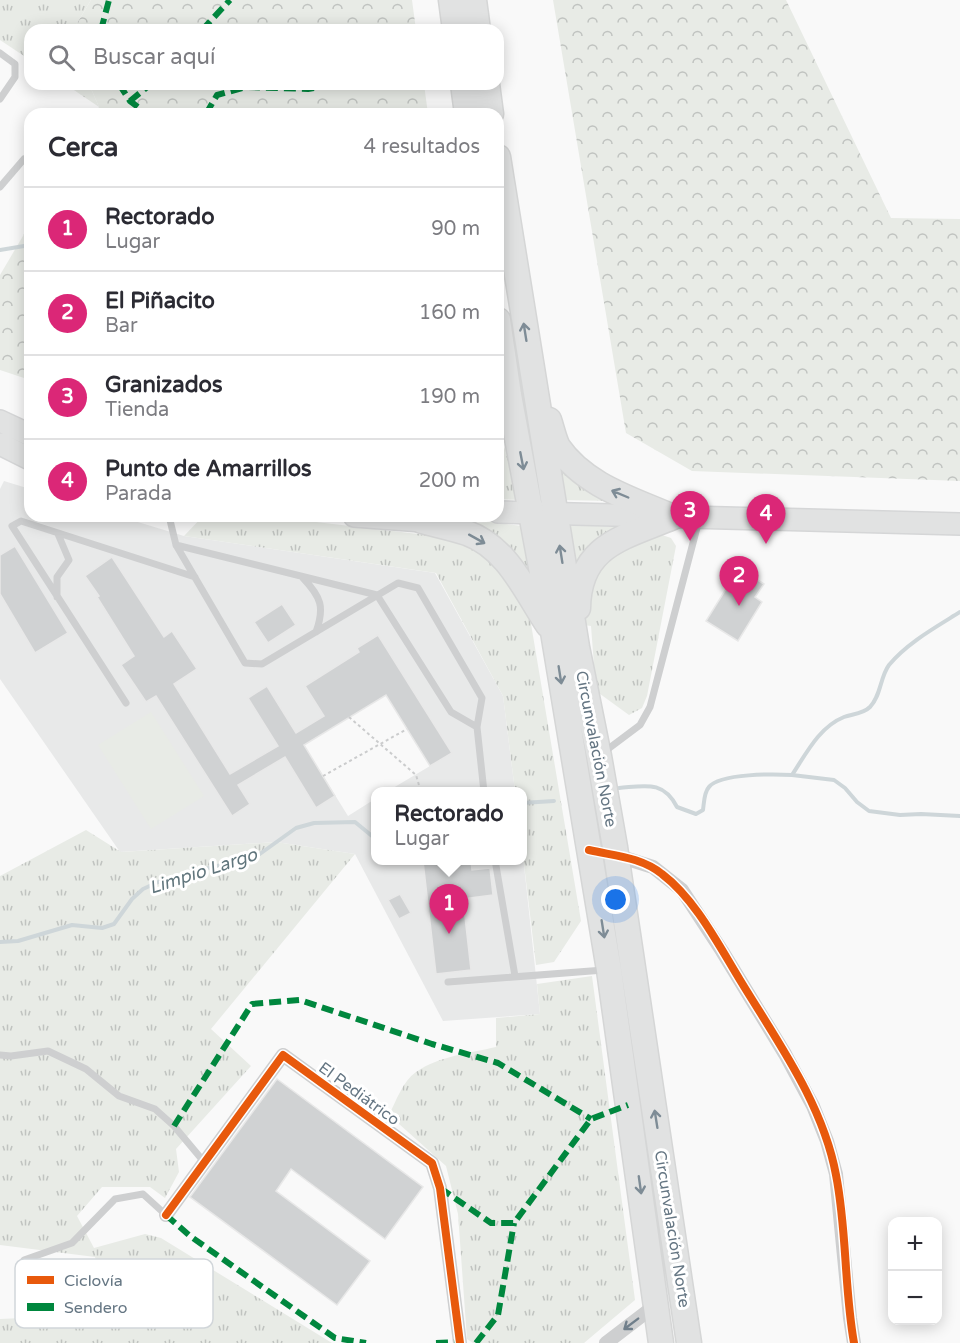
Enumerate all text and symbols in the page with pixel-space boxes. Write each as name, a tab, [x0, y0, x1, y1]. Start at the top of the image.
search box	[24, 24, 504, 90]
icon: search	[45, 41, 78, 74]
text: Buscar aquí	[93, 44, 215, 70]
text: Cerca	[48, 132, 118, 163]
text: 4 resultados	[364, 135, 480, 159]
text: Rectorado	[105, 204, 215, 230]
text: 1	[61, 217, 74, 241]
text: 90 m	[431, 217, 480, 241]
text: Lugar	[105, 230, 160, 254]
text: El Piñacito	[105, 288, 215, 314]
text: 2	[61, 301, 74, 325]
text: 160 m	[419, 301, 480, 325]
text: Bar	[105, 314, 138, 338]
one-way arrow	[519, 322, 530, 342]
text: Granizados	[105, 372, 222, 398]
text: 3	[61, 385, 74, 409]
text: 190 m	[419, 385, 480, 409]
text: Tienda	[105, 398, 169, 422]
one-way arrow	[517, 450, 528, 470]
text: Punto de Amarrillos	[105, 456, 312, 482]
text: 4	[61, 469, 74, 493]
text: 200 m	[419, 469, 480, 493]
text: Parada	[105, 482, 172, 506]
one-way arrow	[611, 488, 629, 499]
pin: 3	[670, 492, 710, 541]
pin: 4	[746, 494, 786, 544]
one-way arrow	[468, 534, 486, 545]
one-way arrow	[555, 545, 566, 564]
pin: 2	[720, 556, 758, 606]
one-way arrow	[555, 665, 566, 684]
street label: Circunvalación Norte	[571, 669, 621, 829]
popup	[371, 787, 527, 865]
text: Rectorado	[394, 801, 504, 827]
text: Lugar	[394, 827, 449, 851]
water label: Limpio Largo	[146, 843, 261, 899]
pin: 1	[430, 884, 468, 934]
your location	[601, 885, 630, 914]
one-way arrow	[597, 919, 608, 939]
street label: El Pediátrico	[315, 1058, 403, 1130]
one-way arrow	[650, 1110, 661, 1129]
street label: Circunvalación Norte	[650, 1149, 694, 1309]
one-way arrow	[634, 1174, 645, 1194]
map controls	[888, 1217, 942, 1325]
button: +	[888, 1217, 942, 1271]
legend	[15, 1259, 213, 1328]
text: Ciclovía	[64, 1271, 123, 1291]
button: −	[888, 1271, 942, 1325]
text: Sendero	[64, 1298, 127, 1318]
one-way arrow	[624, 1317, 640, 1330]

